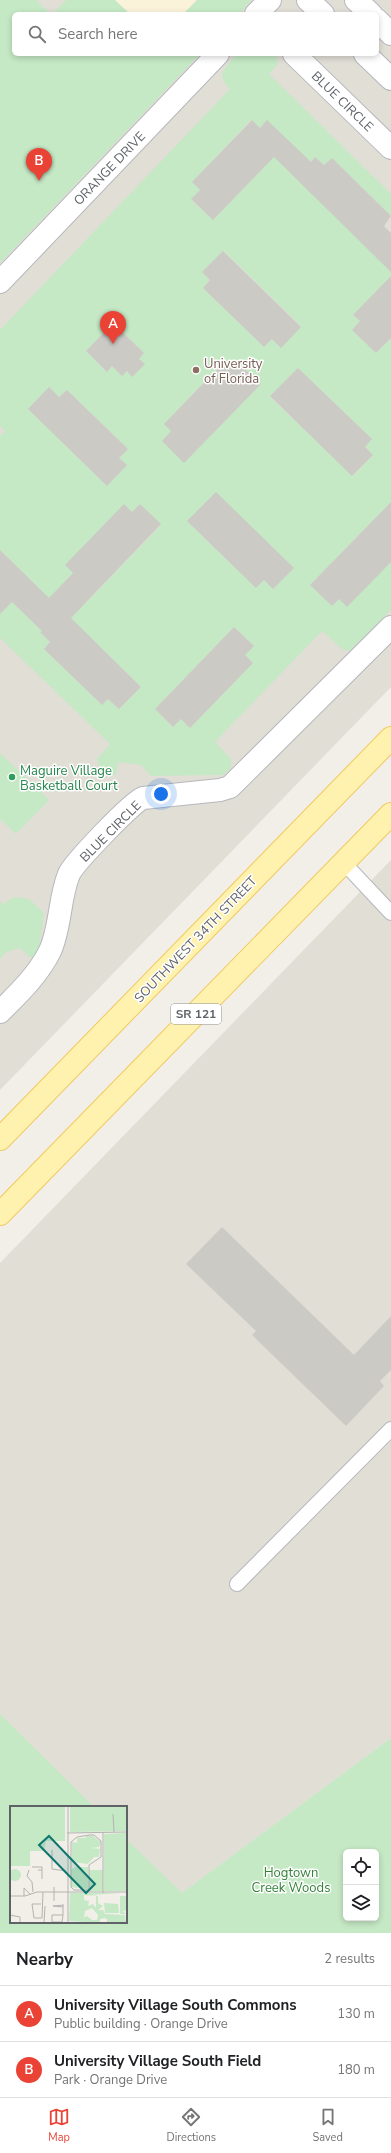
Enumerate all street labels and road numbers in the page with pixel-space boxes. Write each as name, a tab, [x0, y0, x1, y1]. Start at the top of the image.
street label: BLUE CIRCLE	[307, 67, 377, 136]
street label: ORANGE DRIVE	[70, 128, 150, 210]
street label: BLUE CIRCLE	[76, 797, 145, 866]
street label: SOUTHWEST 34TH STREET	[130, 872, 261, 1007]
road number: SR 121	[171, 1004, 221, 1024]

